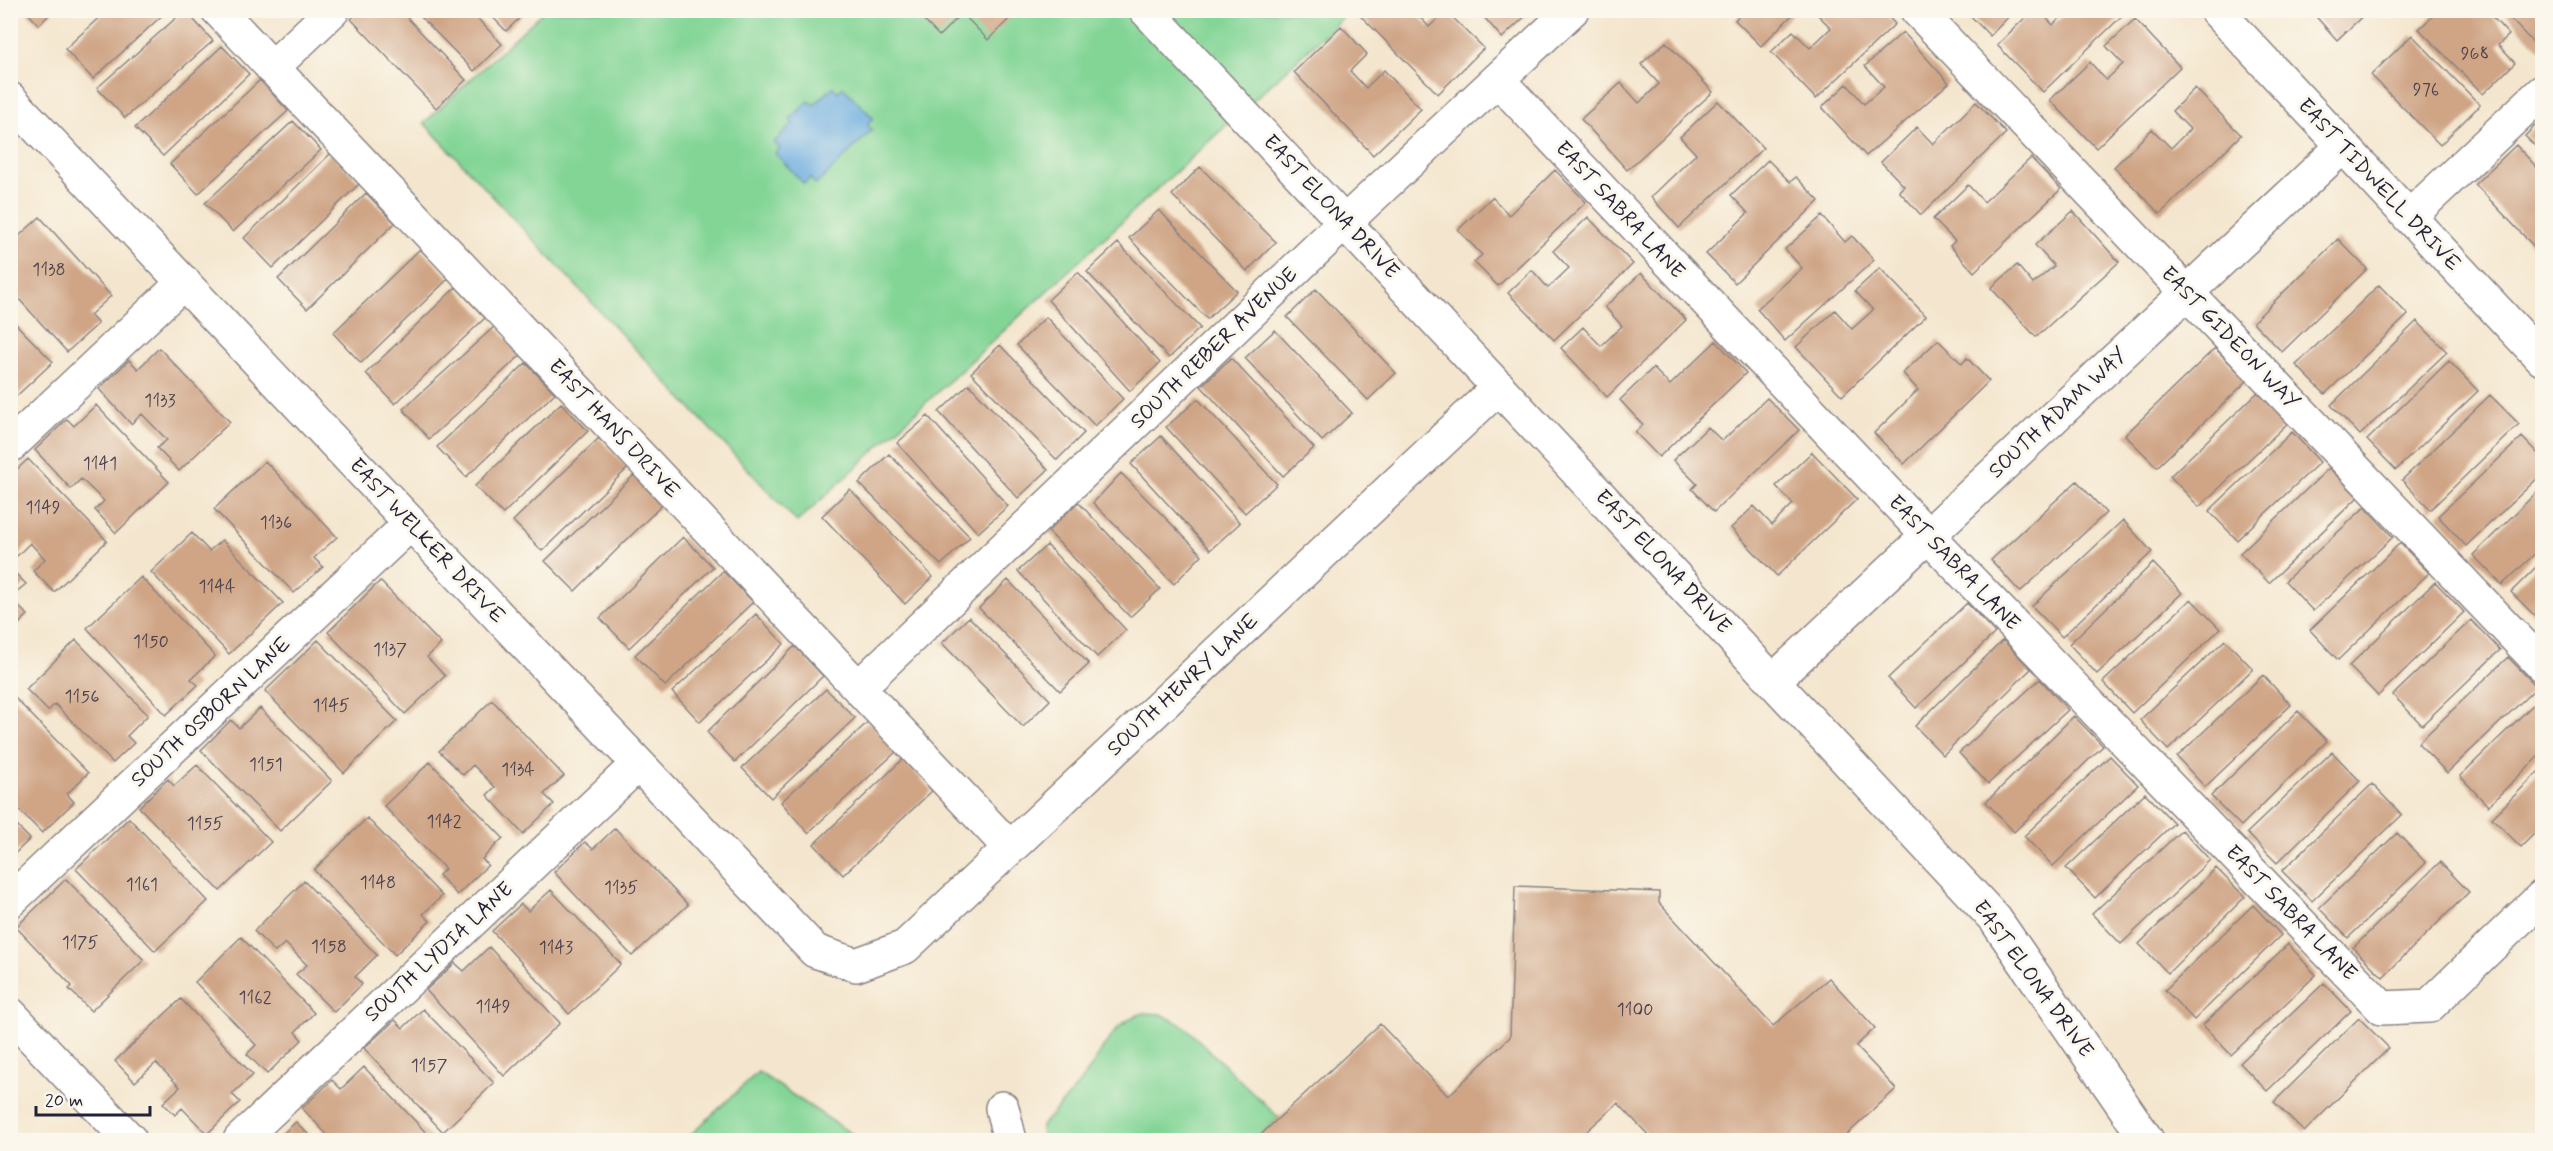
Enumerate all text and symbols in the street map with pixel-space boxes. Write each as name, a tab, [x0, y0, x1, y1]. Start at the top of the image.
house number: 968	[2461, 42, 2489, 66]
house number: 976	[2413, 78, 2439, 102]
street label: EAST TIDWELL DRIVE	[2291, 92, 2467, 278]
street label: EAST ELONA DRIVE	[1257, 129, 1405, 285]
street label: EAST SABRA LANE	[1549, 135, 1691, 285]
house number: 1138	[32, 258, 66, 282]
street label: EAST GIDEON WAY	[2154, 260, 2306, 416]
street label: SOUTH REBER AVENUE	[1124, 261, 1304, 435]
street label: SOUTH ADAM WAY	[1982, 341, 2134, 485]
street label: EAST HANS DRIVE	[542, 353, 686, 505]
house number: 1133	[144, 389, 176, 413]
house number: 1141	[83, 452, 117, 476]
street label: EAST WELKER DRIVE	[343, 452, 511, 630]
street label: EAST ELONA DRIVE	[1589, 484, 1737, 640]
street label: EAST SABRA LANE	[1882, 489, 2026, 637]
house number: 1149	[25, 496, 61, 520]
house number: 1136	[260, 511, 292, 535]
house number: 1144	[199, 575, 235, 599]
street label: SOUTH HENRY LANE	[1101, 607, 1265, 763]
street label: SOUTH OSBORN LANE	[125, 630, 297, 794]
house number: 1150	[133, 630, 169, 654]
house number: 1137	[373, 638, 407, 662]
house number: 1156	[64, 685, 100, 709]
house number: 1145	[312, 694, 350, 718]
house number: 1151	[249, 753, 283, 777]
house number: 1134	[501, 758, 535, 782]
house number: 1142	[426, 810, 462, 834]
house number: 1155	[187, 812, 223, 836]
street label: EAST SABRA LANE	[2219, 839, 2363, 987]
house number: 1148	[360, 871, 396, 895]
house number: 1161	[126, 873, 158, 897]
street label: SOUTH LYDIA LANE	[359, 876, 519, 1028]
house number: 1135	[604, 876, 638, 900]
street label: EAST ELONA DRIVE	[1966, 895, 2100, 1063]
house number: 1175	[62, 931, 99, 955]
house number: 1158	[311, 935, 347, 959]
house number: 1143	[539, 936, 573, 960]
house number: 1162	[238, 986, 272, 1010]
house number: 1149	[475, 995, 511, 1019]
house number: 1100	[1617, 998, 1653, 1022]
house number: 1157	[411, 1054, 447, 1078]
scale bar	[36, 1079, 150, 1117]
text: 20 m	[45, 1089, 83, 1113]

